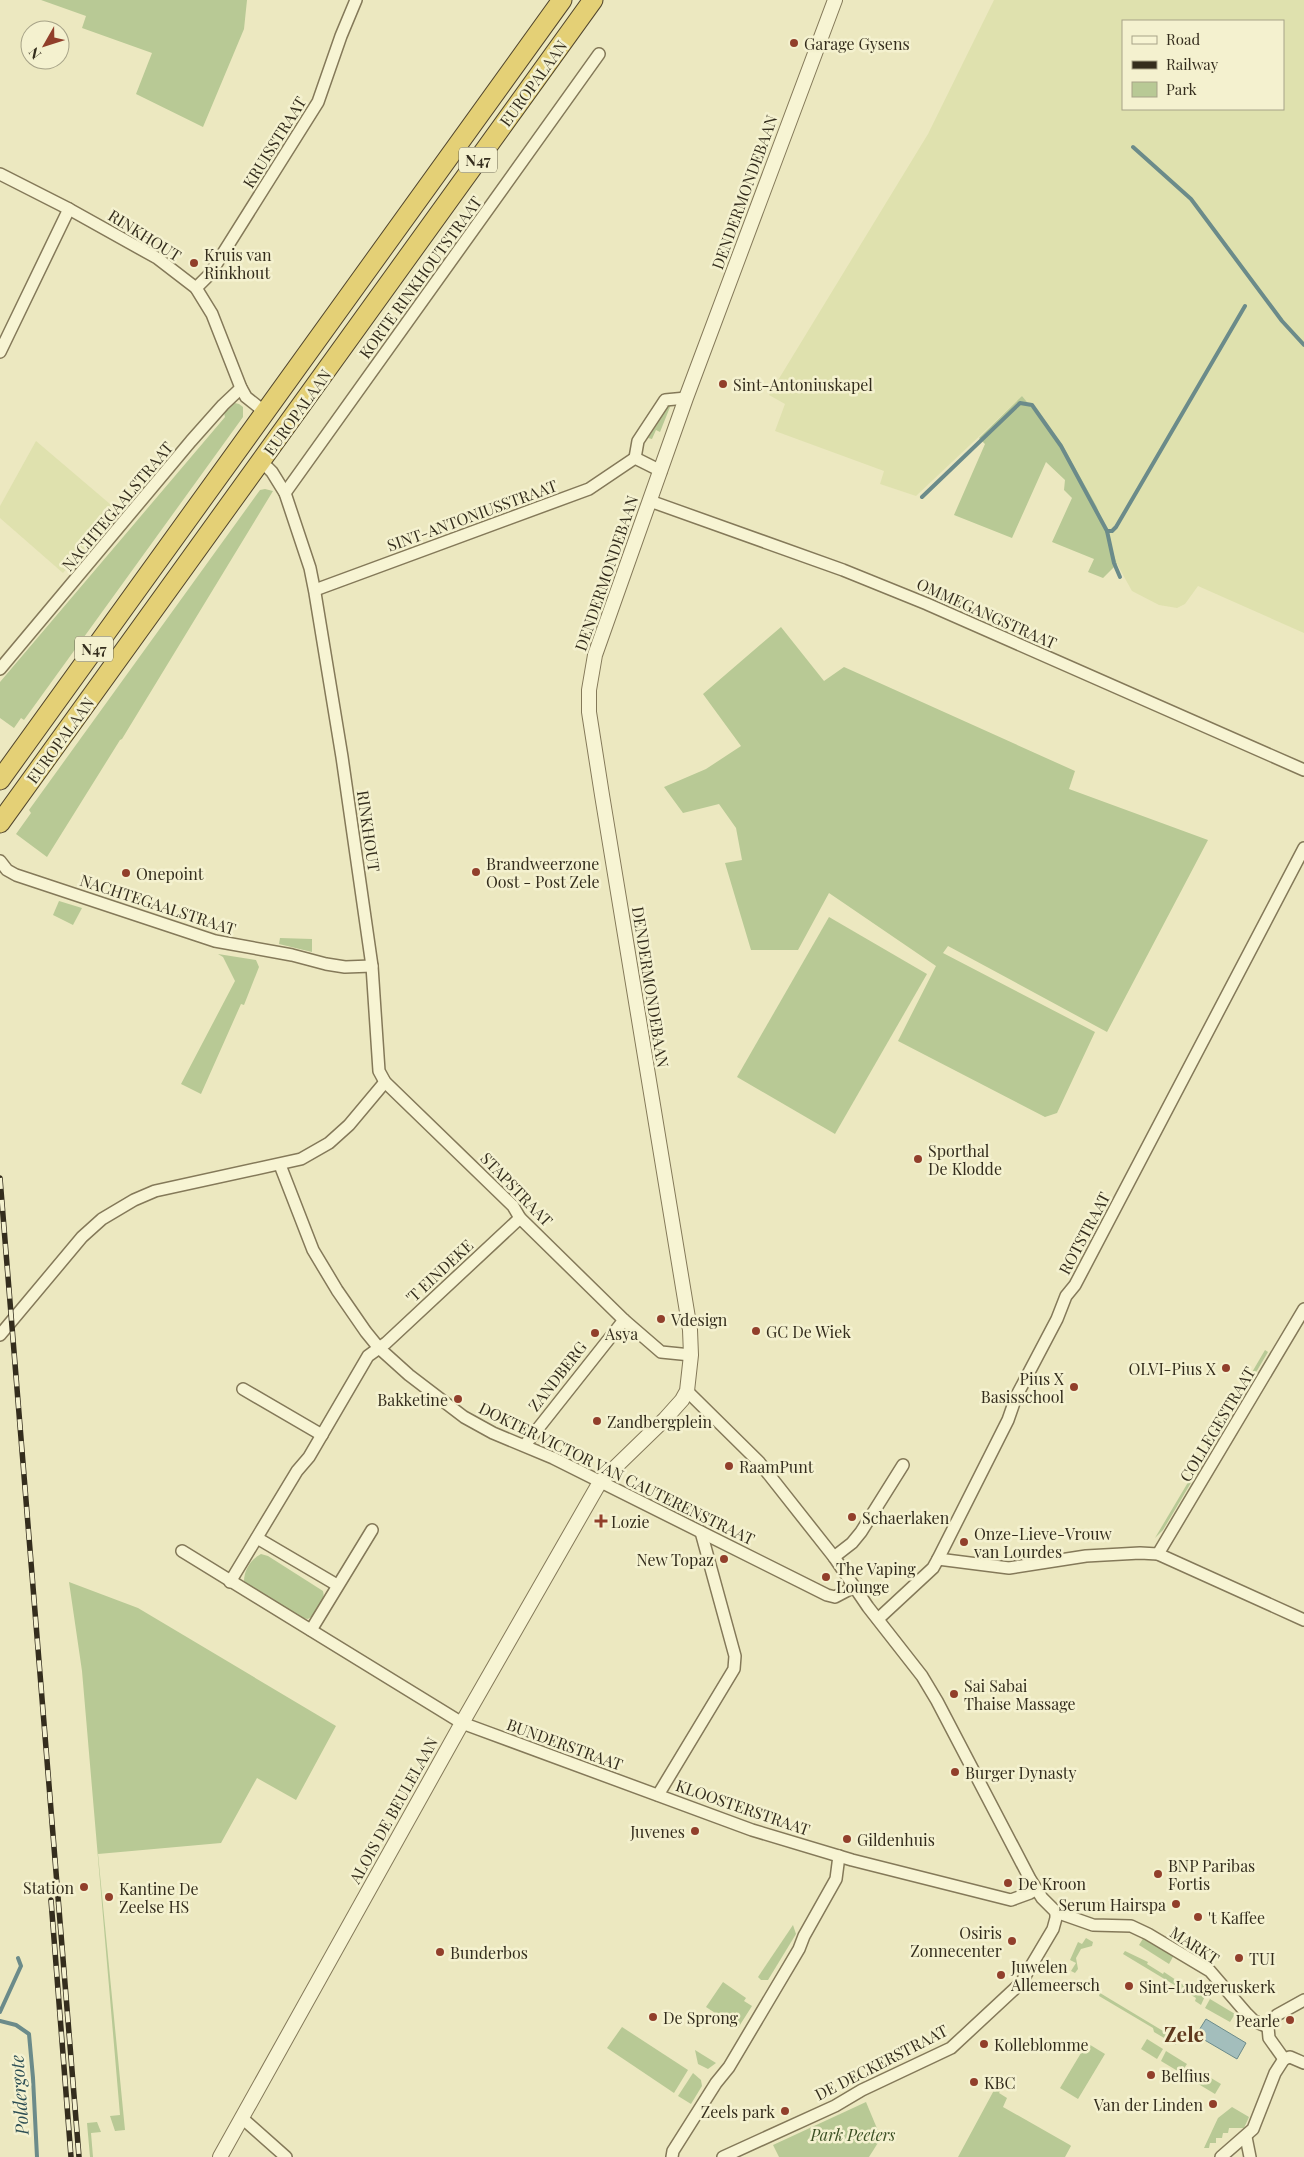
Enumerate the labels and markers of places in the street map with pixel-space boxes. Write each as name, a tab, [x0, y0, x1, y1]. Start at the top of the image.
place label: Garage Gysens	[804, 33, 910, 54]
marker: Garage Gysens	[788, 37, 800, 49]
place label: Kruis van Rinkhout	[204, 244, 272, 283]
marker: Kruis van Rinkhout	[188, 257, 200, 269]
place label: Sint-Antoniuskapel	[733, 374, 873, 395]
marker: Sint-Antoniuskapel	[717, 378, 729, 390]
place label: Brandweerzone Oost - Post Zele	[486, 853, 600, 892]
place label: Onepoint	[136, 863, 204, 884]
marker: Brandweerzone Oost - Post Zele	[470, 866, 482, 878]
marker: Onepoint	[120, 867, 132, 879]
place label: Sporthal De Klodde	[928, 1140, 1002, 1179]
marker: Sporthal De Klodde	[912, 1153, 924, 1165]
place label: Vdesign	[670, 1309, 728, 1330]
marker: Vdesign	[655, 1313, 667, 1325]
place label: GC De Wiek	[766, 1321, 851, 1342]
place label: Asya	[604, 1323, 638, 1344]
marker: GC De Wiek	[750, 1325, 762, 1337]
marker: Asya	[589, 1327, 601, 1339]
place label: OLVI-Pius X	[1128, 1358, 1217, 1379]
marker: OLVI-Pius X	[1220, 1362, 1232, 1374]
place label: Pius X Basisschool	[981, 1368, 1065, 1407]
marker: Pius X Basisschool	[1068, 1381, 1080, 1393]
place label: Bakketine	[377, 1389, 448, 1410]
marker: Bakketine	[452, 1393, 464, 1405]
place label: Zandbergplein	[607, 1411, 712, 1432]
marker: Zandbergplein	[591, 1415, 603, 1427]
place label: RaamPunt	[739, 1456, 814, 1477]
marker: RaamPunt	[723, 1460, 735, 1472]
place label: Schaerlaken	[862, 1507, 950, 1528]
place label: Lozie	[611, 1511, 650, 1532]
marker: Schaerlaken	[846, 1511, 858, 1523]
marker: Lozie	[595, 1515, 607, 1527]
place label: Onze-Lieve-Vrouw van Lourdes	[973, 1523, 1112, 1562]
marker: Onze-Lieve-Vrouw van Lourdes	[958, 1536, 970, 1548]
place label: New Topaz	[637, 1549, 714, 1570]
marker: New Topaz	[718, 1553, 730, 1565]
place label: The Vaping Lounge	[836, 1558, 916, 1597]
marker: The Vaping Lounge	[820, 1571, 832, 1583]
place label: Sai Sabai Thaise Massage	[964, 1675, 1076, 1714]
marker: Sai Sabai Thaise Massage	[948, 1688, 960, 1700]
place label: Burger Dynasty	[965, 1762, 1077, 1783]
marker: Burger Dynasty	[949, 1766, 961, 1778]
place label: Juvenes	[629, 1821, 685, 1842]
marker: Juvenes	[689, 1825, 701, 1837]
place label: Gildenhuis	[857, 1829, 935, 1850]
marker: Gildenhuis	[841, 1833, 853, 1845]
place label: BNP Paribas Fortis	[1168, 1855, 1255, 1894]
marker: BNP Paribas Fortis	[1152, 1868, 1164, 1880]
place label: De Kroon	[1018, 1873, 1086, 1894]
place label: Station	[23, 1877, 74, 1898]
marker: De Kroon	[1002, 1877, 1014, 1889]
place label: Kantine De Zeelse HS	[119, 1878, 199, 1917]
marker: Station	[78, 1881, 90, 1893]
marker: Kantine De Zeelse HS	[103, 1891, 115, 1903]
place label: Serum Hairspa	[1058, 1894, 1166, 1915]
marker: Serum Hairspa	[1170, 1898, 1182, 1910]
place label: 't Kaffee	[1208, 1907, 1265, 1928]
marker: 't Kaffee	[1192, 1911, 1204, 1923]
place label: Osiris Zonnecenter	[910, 1922, 1002, 1961]
marker: Osiris Zonnecenter	[1006, 1935, 1018, 1947]
place label: Bunderbos	[450, 1942, 528, 1963]
marker: Bunderbos	[434, 1946, 446, 1958]
place label: TUI	[1249, 1948, 1275, 1969]
marker: TUI	[1233, 1952, 1245, 1964]
place label: Juwelen Allemeersch	[1010, 1956, 1101, 1995]
marker: Juwelen Allemeersch	[995, 1969, 1007, 1981]
place label: Sint-Ludgeruskerk	[1139, 1976, 1276, 1997]
marker: Sint-Ludgeruskerk	[1123, 1980, 1135, 1992]
place label: De Sprong	[663, 2007, 739, 2028]
place label: Pearle	[1235, 2010, 1280, 2031]
marker: De Sprong	[647, 2011, 659, 2023]
marker: Pearle	[1284, 2014, 1296, 2026]
place label: Kolleblomme	[994, 2034, 1089, 2055]
marker: Kolleblomme	[978, 2038, 990, 2050]
place label: Belfius	[1161, 2065, 1210, 2086]
marker: Belfius	[1145, 2069, 1157, 2081]
place label: KBC	[984, 2072, 1015, 2093]
marker: KBC	[968, 2076, 980, 2088]
place label: Van der Linden	[1093, 2094, 1203, 2115]
marker: Van der Linden	[1207, 2098, 1219, 2110]
place label: Zeels park	[701, 2101, 775, 2122]
marker: Zeels park	[779, 2105, 791, 2117]

